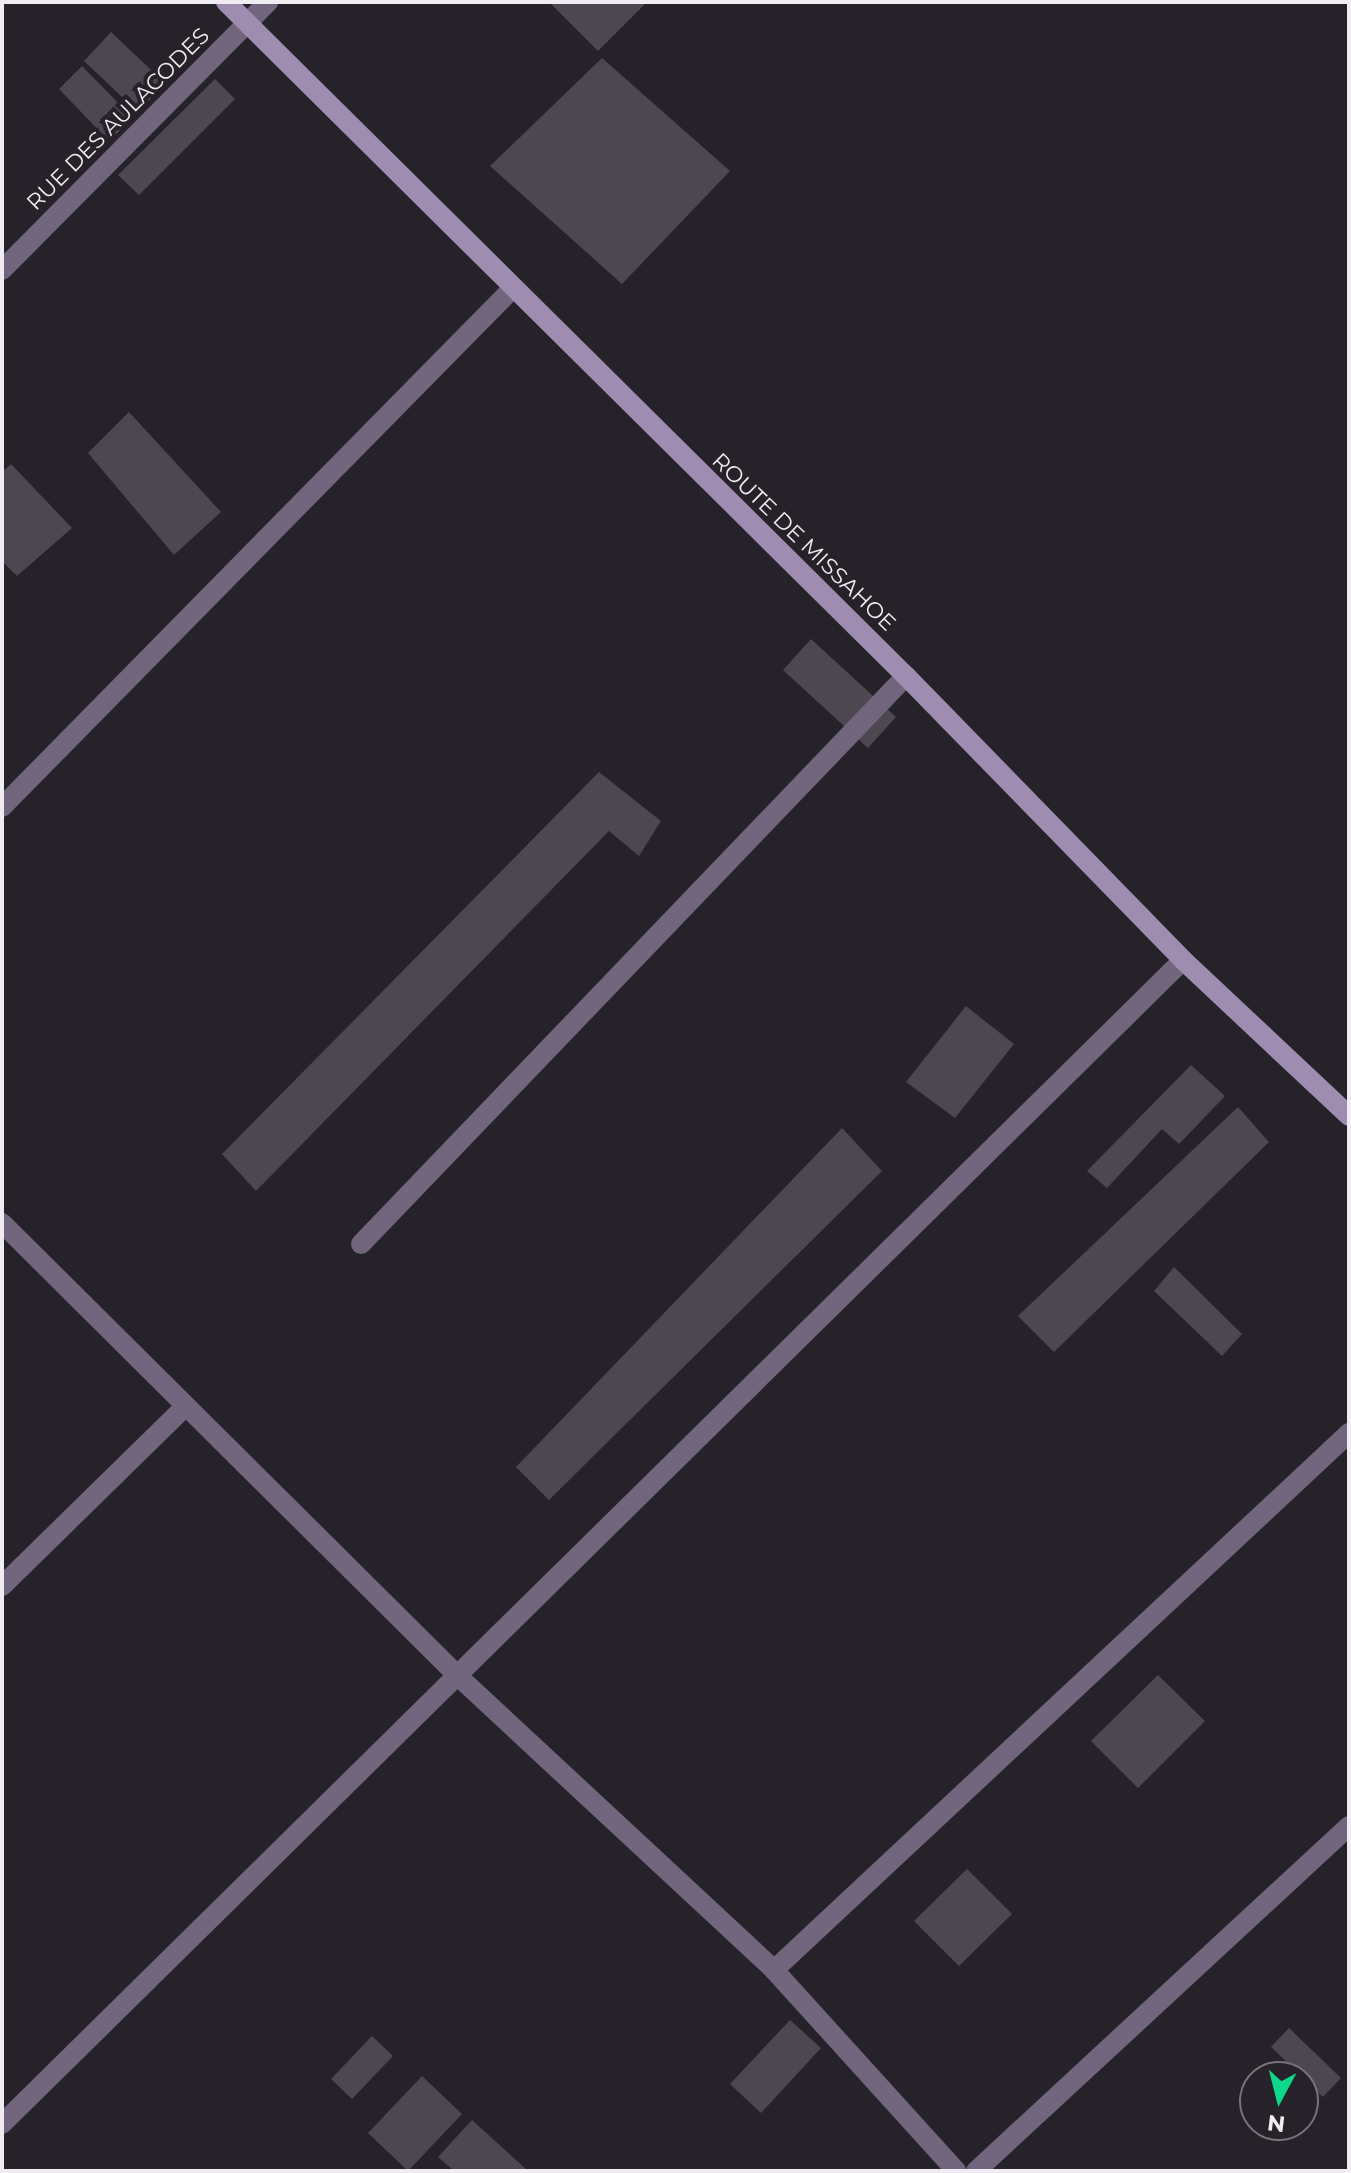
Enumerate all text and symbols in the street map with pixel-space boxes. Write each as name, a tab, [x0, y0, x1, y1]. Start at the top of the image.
street label: RUE DES AULACODES	[21, 22, 215, 216]
street label: ROUTE DE MISSAHOE	[707, 447, 901, 637]
north arrow	[1239, 2061, 1319, 2141]
text: N	[1266, 2109, 1287, 2138]

